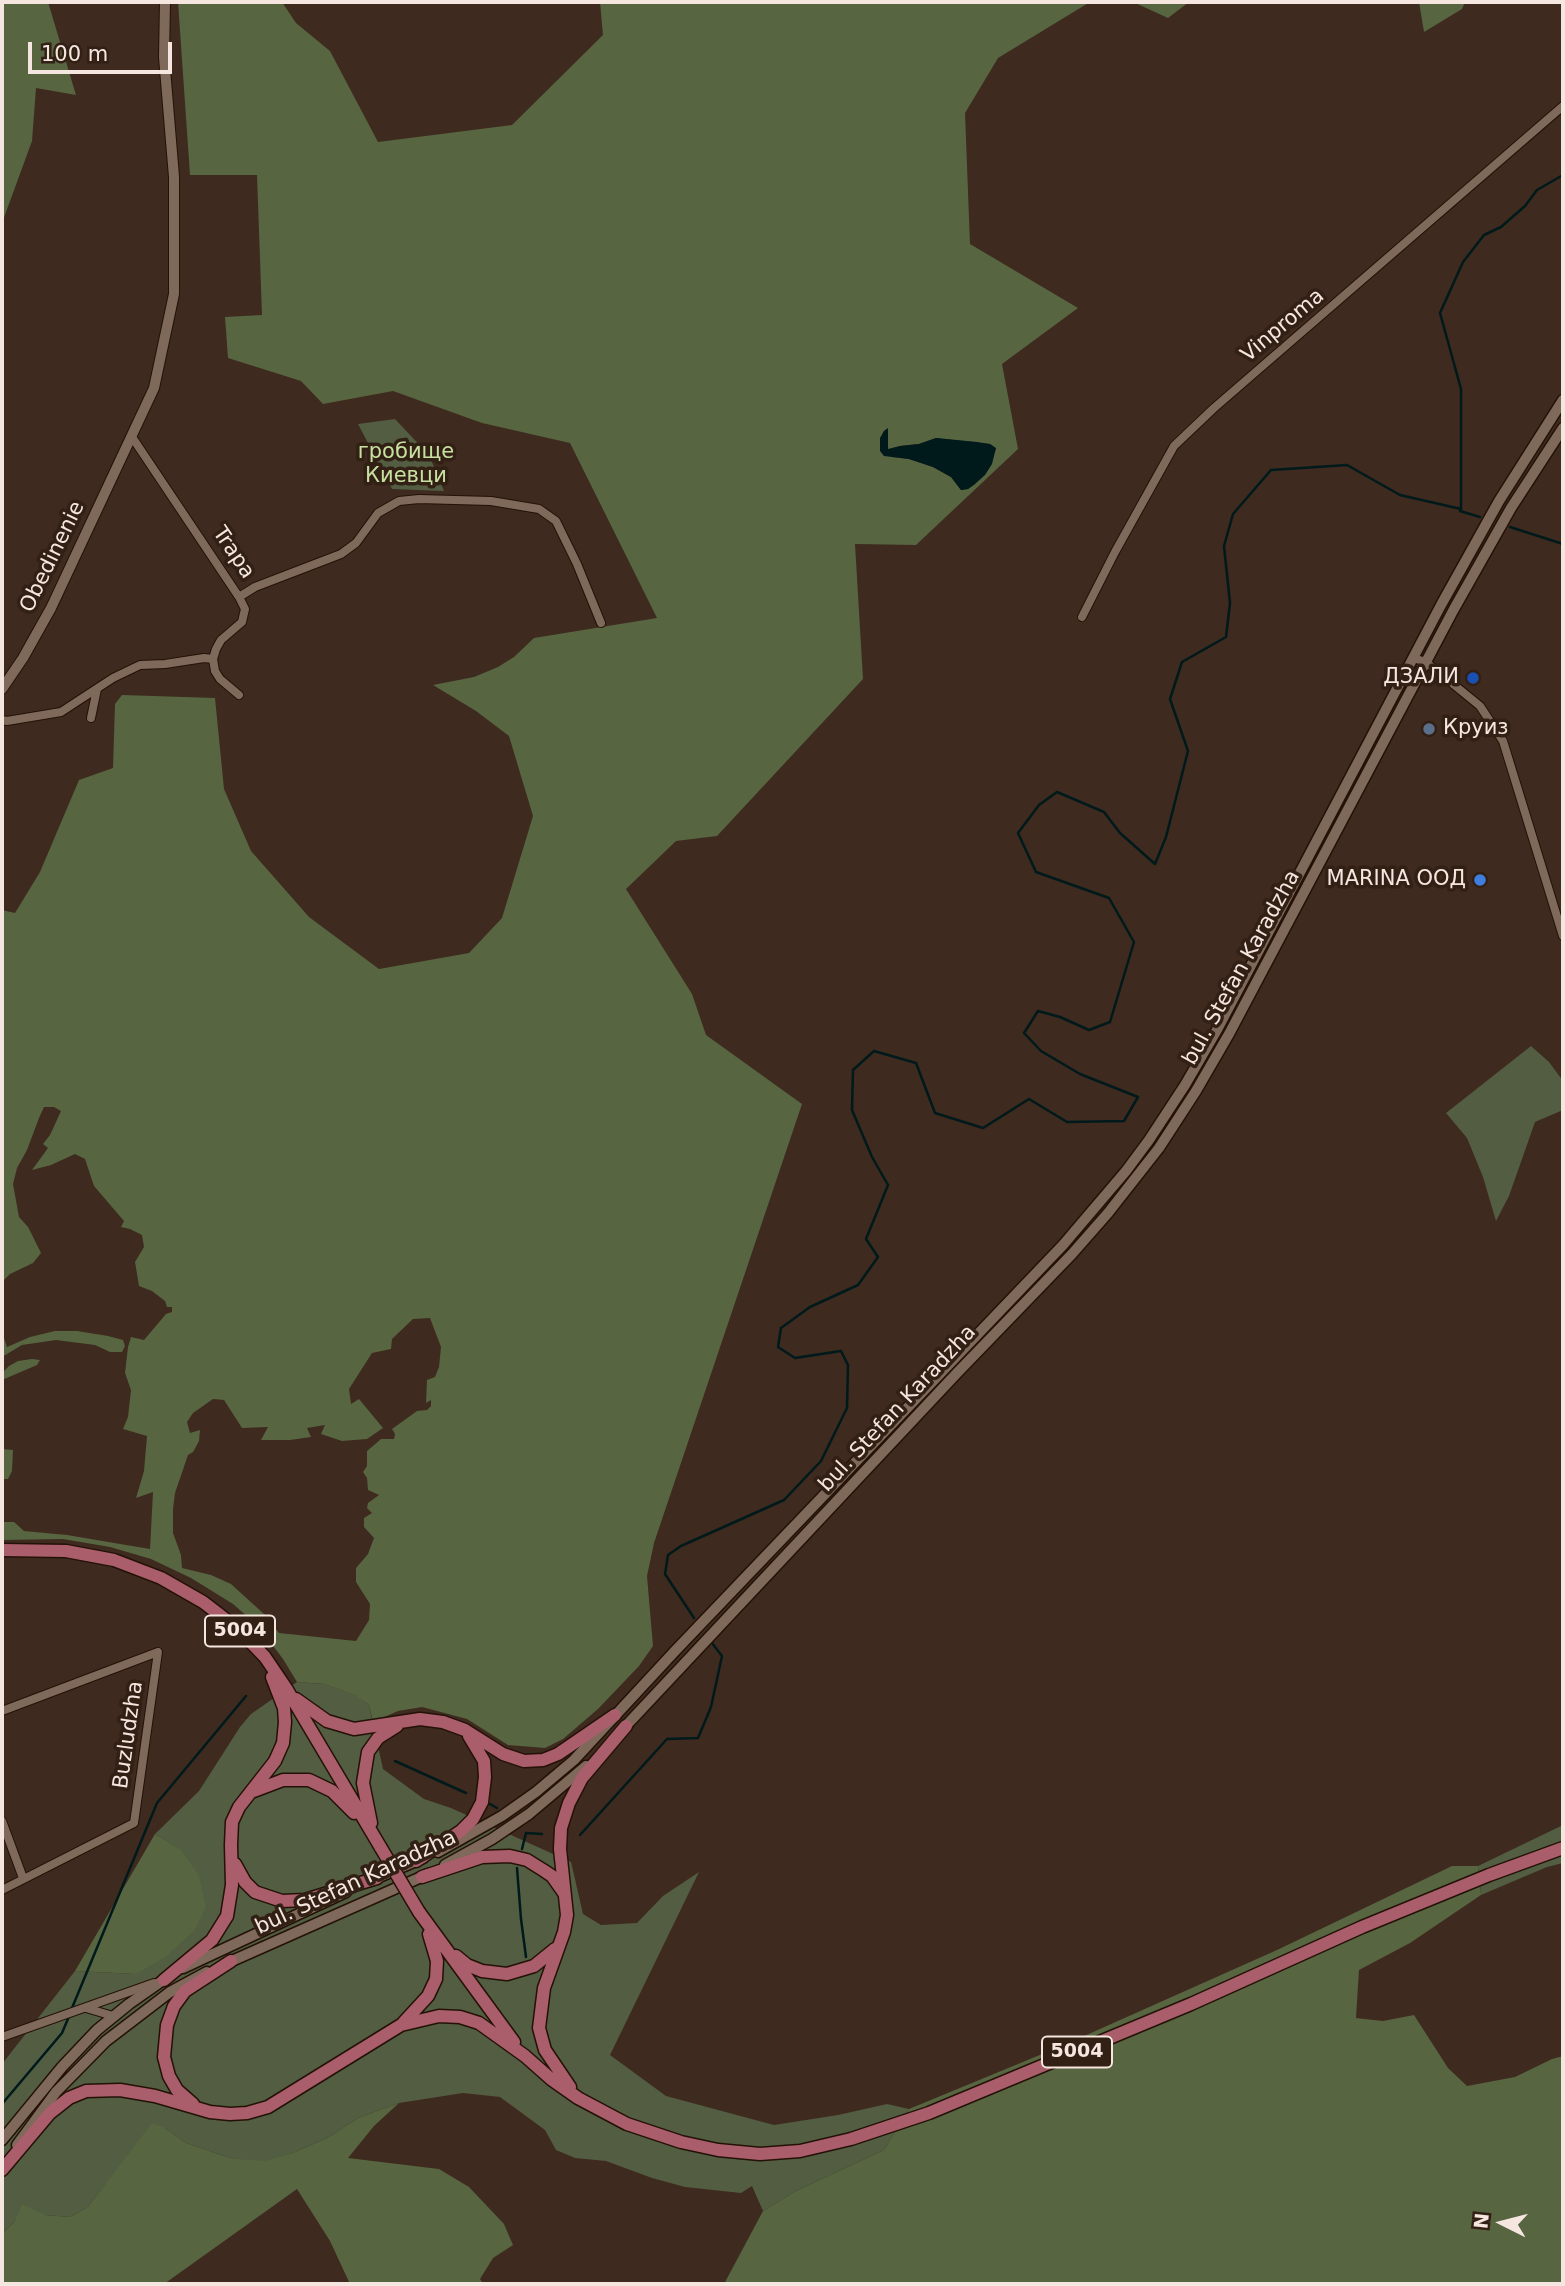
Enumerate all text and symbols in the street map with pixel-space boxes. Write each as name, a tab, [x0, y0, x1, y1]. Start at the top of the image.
scale bar	[32, 28, 175, 72]
text: 100 m	[41, 42, 108, 66]
street label: Vinproma	[1236, 284, 1330, 368]
park label: гробище Киевци	[358, 440, 454, 490]
street label: Obedinenie	[15, 497, 91, 617]
street label: Trapa	[206, 522, 260, 584]
place label: ДЗАЛИ	[1383, 665, 1459, 691]
marker: ДЗАЛИ	[1465, 670, 1481, 686]
place label: Круиз	[1443, 716, 1508, 742]
marker: Круиз	[1421, 721, 1437, 737]
street label: bul. Stefan Karadzha	[1178, 866, 1306, 1070]
place label: MARINA ООД	[1327, 867, 1466, 893]
marker: MARINA ООД	[1472, 872, 1488, 888]
street label: bul. Stefan Karadzha	[814, 1320, 982, 1498]
road number: 5004	[205, 1616, 275, 1646]
street label: Buzludzha	[109, 1680, 149, 1790]
street label: bul. Stefan Karadzha	[251, 1825, 461, 1941]
road number: 5004	[1042, 2036, 1112, 2068]
north arrow	[1467, 2188, 1537, 2258]
text: N	[1469, 2212, 1493, 2230]

